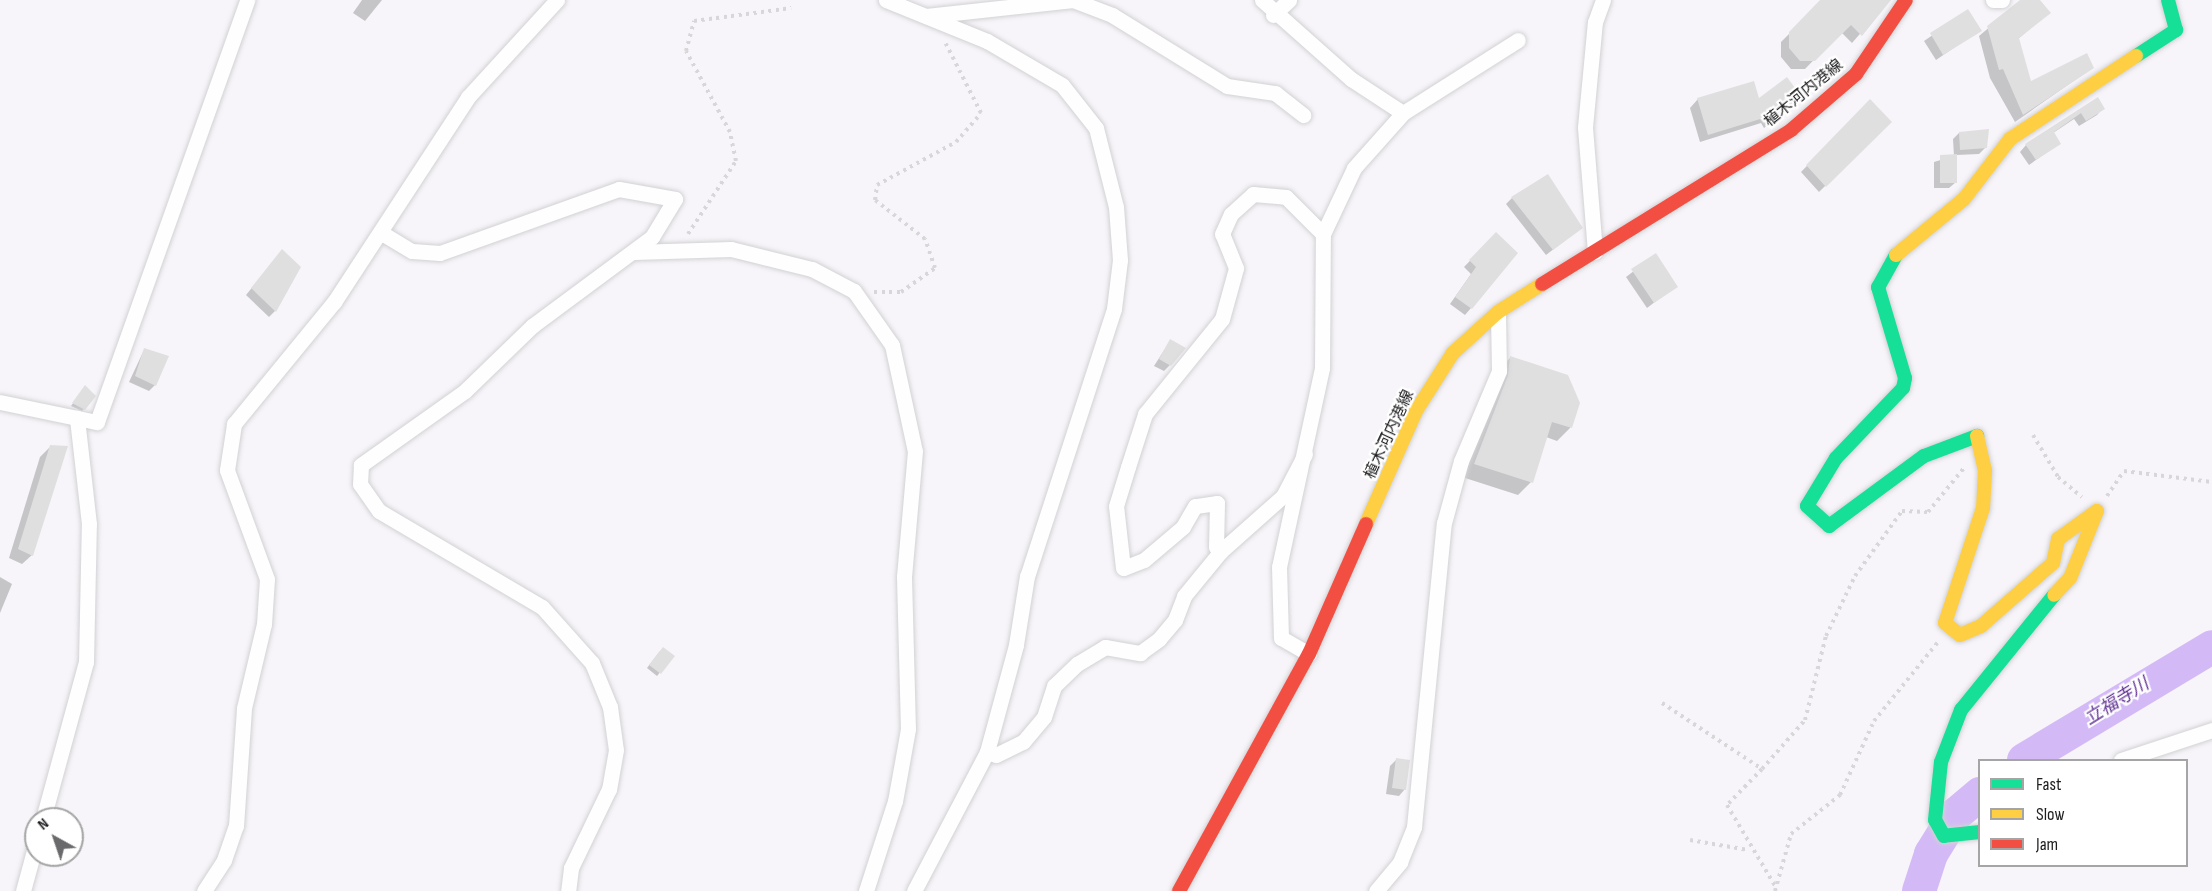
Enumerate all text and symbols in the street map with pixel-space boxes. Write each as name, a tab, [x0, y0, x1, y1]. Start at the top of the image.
street label: 植木河内港線	[1761, 56, 1847, 132]
street label: 植木河内港線	[1361, 387, 1419, 483]
water label: 立福寺川	[2081, 674, 2153, 730]
legend	[1978, 759, 2188, 867]
text: Fast	[2036, 774, 2061, 795]
text: Slow	[2036, 804, 2065, 825]
north arrow	[24, 807, 84, 867]
text: N	[34, 814, 53, 834]
text: Jam	[2036, 834, 2058, 855]

